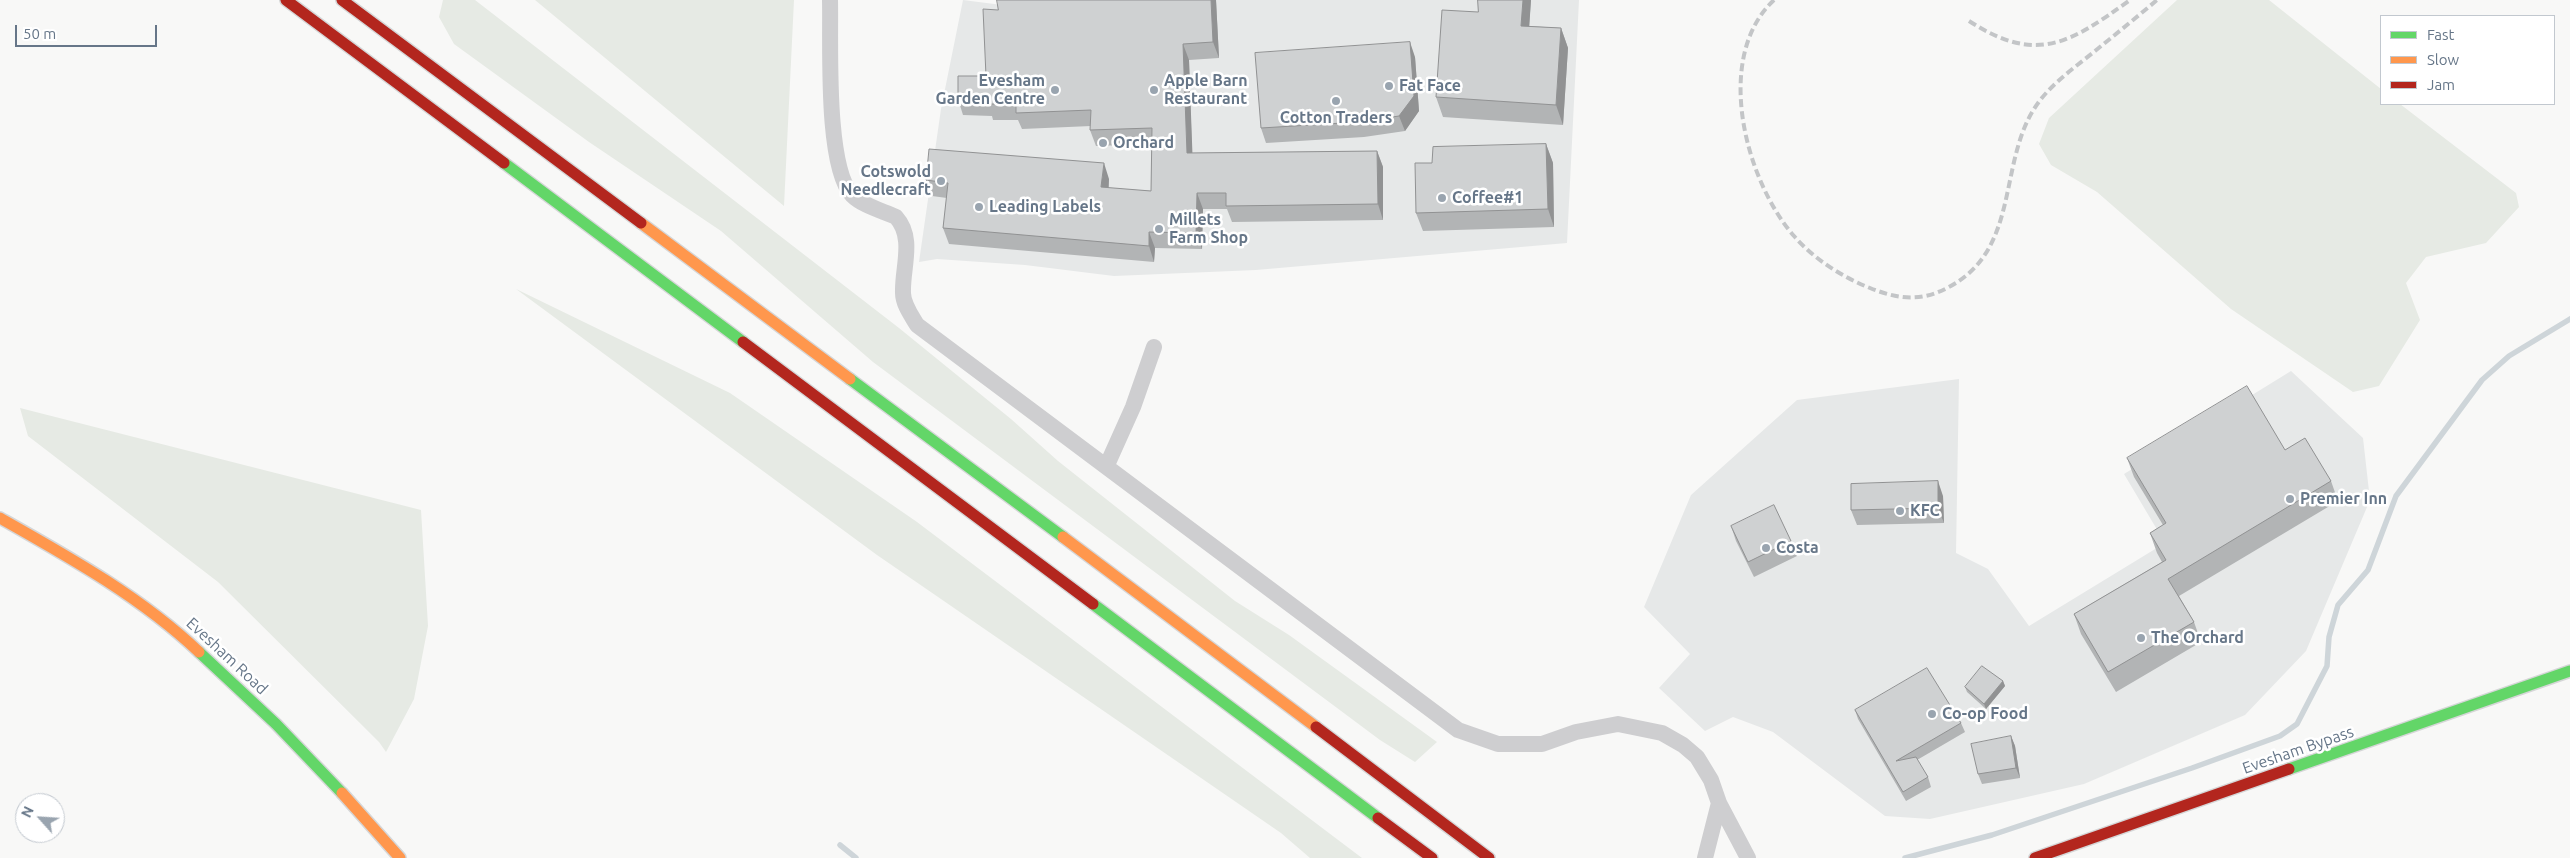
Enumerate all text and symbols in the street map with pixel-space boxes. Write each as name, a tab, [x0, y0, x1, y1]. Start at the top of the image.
scale bar	[18, 15, 160, 47]
legend	[2380, 15, 2555, 105]
text: 50 m	[23, 25, 56, 42]
text: Fast	[2427, 26, 2454, 43]
text: Slow	[2427, 51, 2459, 68]
place label: Evesham Garden Centre	[936, 71, 1045, 109]
place label: Apple Barn Restaurant	[1164, 71, 1248, 109]
place label: Fat Face	[1399, 76, 1461, 96]
text: Jam	[2427, 76, 2455, 93]
marker: Fat Face	[1383, 80, 1395, 92]
marker: Evesham Garden Centre	[1049, 84, 1061, 96]
marker: Apple Barn Restaurant	[1148, 84, 1160, 96]
marker: Cotton Traders	[1330, 95, 1342, 107]
place label: Cotton Traders	[1280, 108, 1392, 128]
place label: Orchard	[1113, 133, 1174, 153]
marker: Orchard	[1097, 137, 1109, 149]
place label: Cotswold Needlecraft	[841, 162, 931, 200]
marker: Cotswold Needlecraft	[935, 175, 947, 187]
place label: Coffee#1	[1452, 188, 1523, 208]
marker: Coffee#1	[1436, 192, 1448, 204]
place label: Leading Labels	[989, 197, 1101, 217]
marker: Leading Labels	[973, 201, 985, 213]
place label: Millets Farm Shop	[1169, 210, 1248, 248]
marker: Millets Farm Shop	[1153, 223, 1165, 235]
place label: Premier Inn	[2300, 489, 2387, 509]
marker: Premier Inn	[2284, 493, 2296, 505]
place label: KFC	[1910, 501, 1940, 521]
marker: KFC	[1894, 505, 1906, 517]
place label: Costa	[1776, 538, 1819, 558]
marker: Costa	[1760, 542, 1772, 554]
street label: Evesham Road	[182, 613, 272, 699]
place label: The Orchard	[2151, 628, 2244, 648]
marker: The Orchard	[2135, 632, 2147, 644]
place label: Co-op Food	[1942, 704, 2028, 724]
marker: Co-op Food	[1926, 708, 1938, 720]
street label: Evesham Bypass	[2240, 722, 2356, 778]
north arrow	[15, 793, 65, 843]
text: N	[18, 804, 37, 820]

